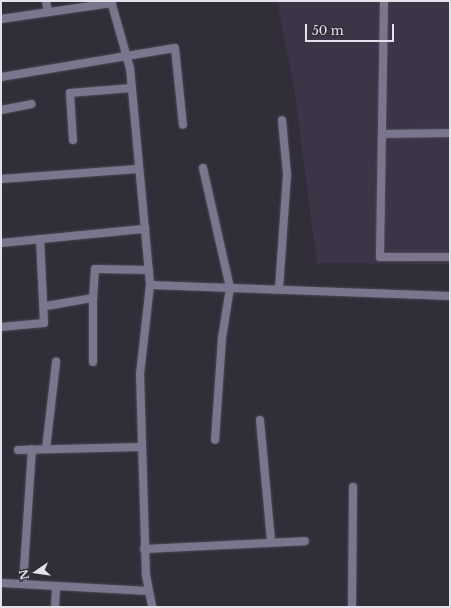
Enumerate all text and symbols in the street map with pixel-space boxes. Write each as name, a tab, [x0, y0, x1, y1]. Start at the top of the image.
scale bar	[307, 16, 396, 42]
text: 50 m	[312, 23, 344, 38]
north arrow	[16, 552, 56, 592]
text: N	[16, 568, 32, 581]

